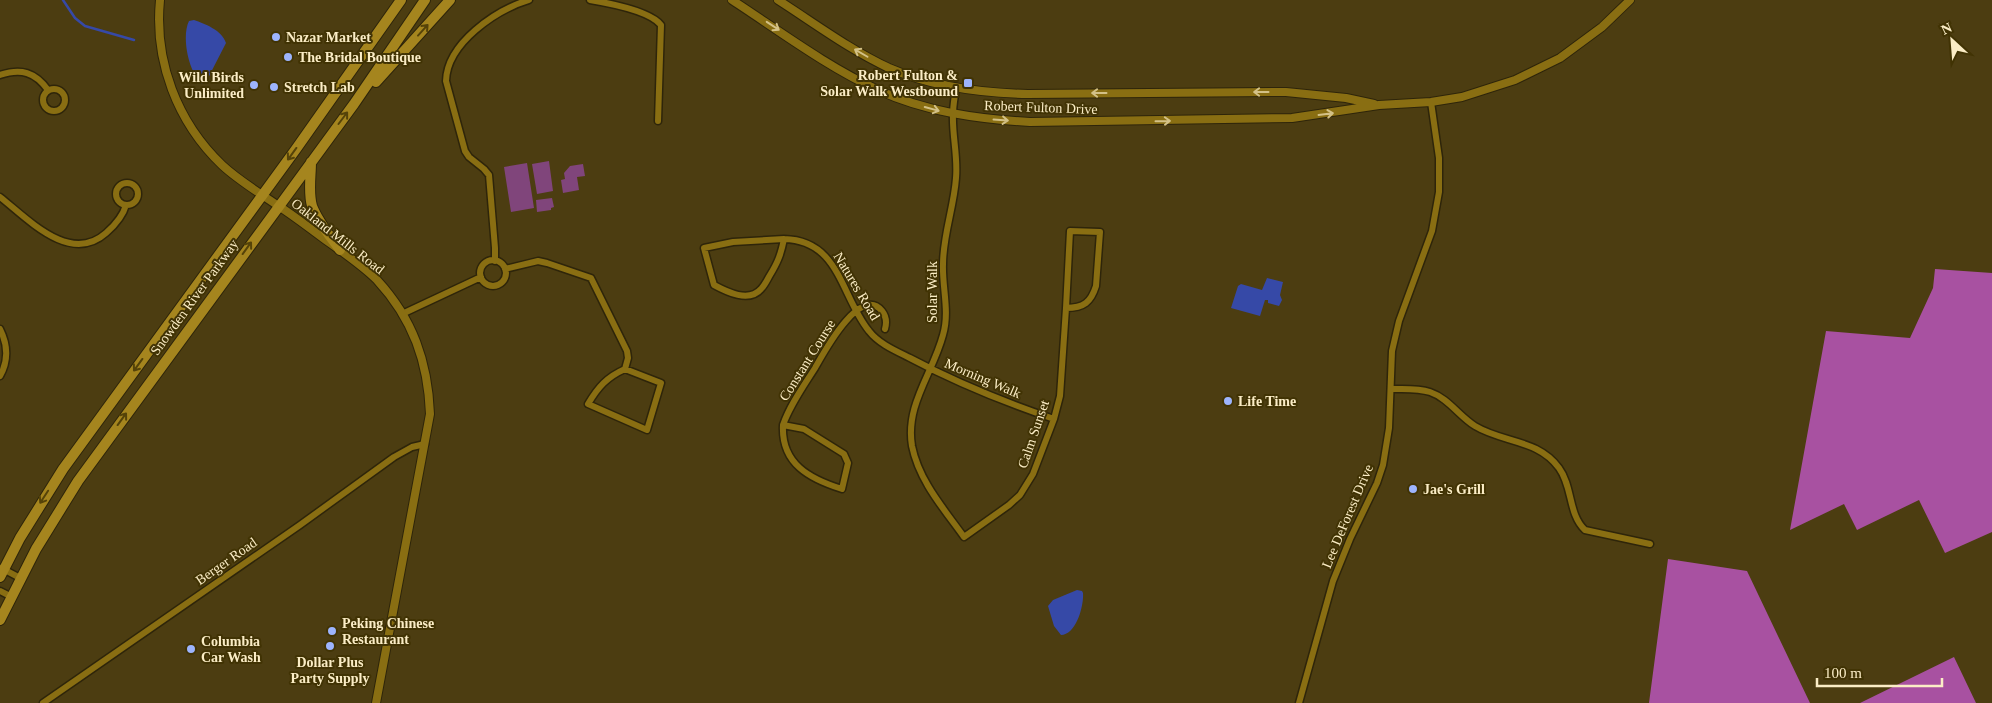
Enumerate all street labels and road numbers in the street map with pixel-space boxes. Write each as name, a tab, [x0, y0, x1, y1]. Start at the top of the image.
street label: Robert Fulton Drive	[984, 98, 1098, 117]
street label: Oakland Mills Road	[288, 196, 387, 277]
street label: Snowden River Parkway	[147, 237, 241, 358]
street label: Natures Road	[830, 250, 883, 323]
street label: Solar Walk	[925, 261, 940, 323]
street label: Constant Course	[776, 317, 838, 404]
street label: Morning Walk	[942, 356, 1023, 401]
street label: Calm Sunset	[1015, 398, 1052, 470]
street label: Lee DeForest Drive	[1319, 462, 1376, 570]
street label: Berger Road	[193, 535, 260, 588]

